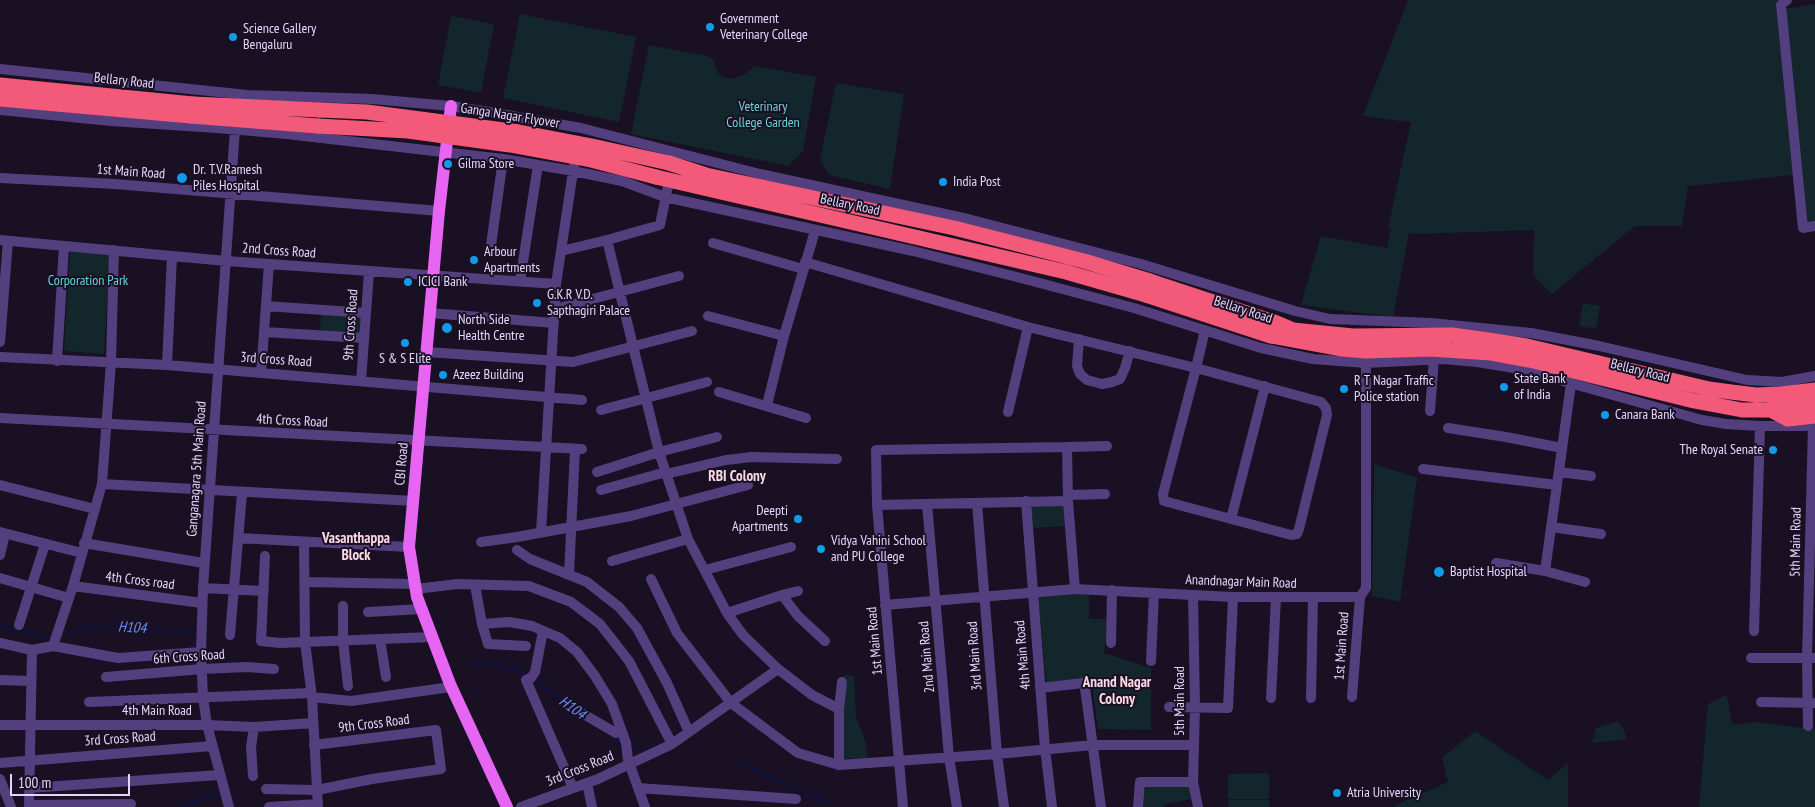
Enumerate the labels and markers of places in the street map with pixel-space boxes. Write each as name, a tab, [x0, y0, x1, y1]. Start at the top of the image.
place label: Government Veterinary College	[720, 11, 808, 44]
place label: Science Gallery Bengaluru	[243, 21, 316, 54]
marker: Government Veterinary College	[704, 21, 716, 33]
marker: Science Gallery Bengaluru	[227, 31, 239, 43]
place label: Gilma Store	[458, 156, 514, 172]
marker: Gilma Store	[442, 158, 454, 170]
place label: Dr. T.V.Ramesh Piles Hospital	[193, 162, 262, 194]
marker: Dr. T.V.Ramesh Piles Hospital	[175, 171, 189, 185]
place label: India Post	[953, 174, 1001, 190]
marker: India Post	[937, 176, 949, 188]
place label: Arbour Apartments	[484, 244, 540, 276]
marker: Arbour Apartments	[468, 254, 480, 266]
place label: ICICI Bank	[418, 274, 467, 290]
marker: ICICI Bank	[402, 276, 414, 288]
place label: G.K.R V.D. Sapthagiri Palace	[547, 287, 630, 320]
marker: G.K.R V.D. Sapthagiri Palace	[531, 297, 543, 309]
place label: North Side Health Centre	[458, 312, 525, 344]
marker: North Side Health Centre	[440, 321, 454, 335]
marker: S & S Elite	[399, 337, 411, 349]
place label: S & S Elite	[379, 351, 431, 367]
place label: Azeez Building	[453, 367, 524, 383]
marker: Azeez Building	[437, 369, 449, 381]
place label: State Bank of India	[1514, 371, 1566, 404]
place label: R T Nagar Traffic Police station	[1354, 373, 1434, 406]
marker: State Bank of India	[1498, 381, 1510, 393]
marker: R T Nagar Traffic Police station	[1338, 383, 1350, 395]
place label: Canara Bank	[1615, 407, 1675, 423]
marker: Canara Bank	[1599, 409, 1611, 421]
place label: The Royal Senate	[1680, 442, 1763, 458]
marker: The Royal Senate	[1767, 444, 1779, 456]
place label: Deepti Apartments	[732, 503, 788, 536]
marker: Deepti Apartments	[792, 513, 804, 525]
place label: Vidya Vahini School and PU College	[831, 533, 926, 566]
marker: Vidya Vahini School and PU College	[815, 543, 827, 555]
place label: Baptist Hospital	[1450, 564, 1527, 580]
marker: Baptist Hospital	[1432, 565, 1446, 579]
place label: Atria University	[1347, 785, 1421, 801]
marker: Atria University	[1331, 787, 1343, 799]

